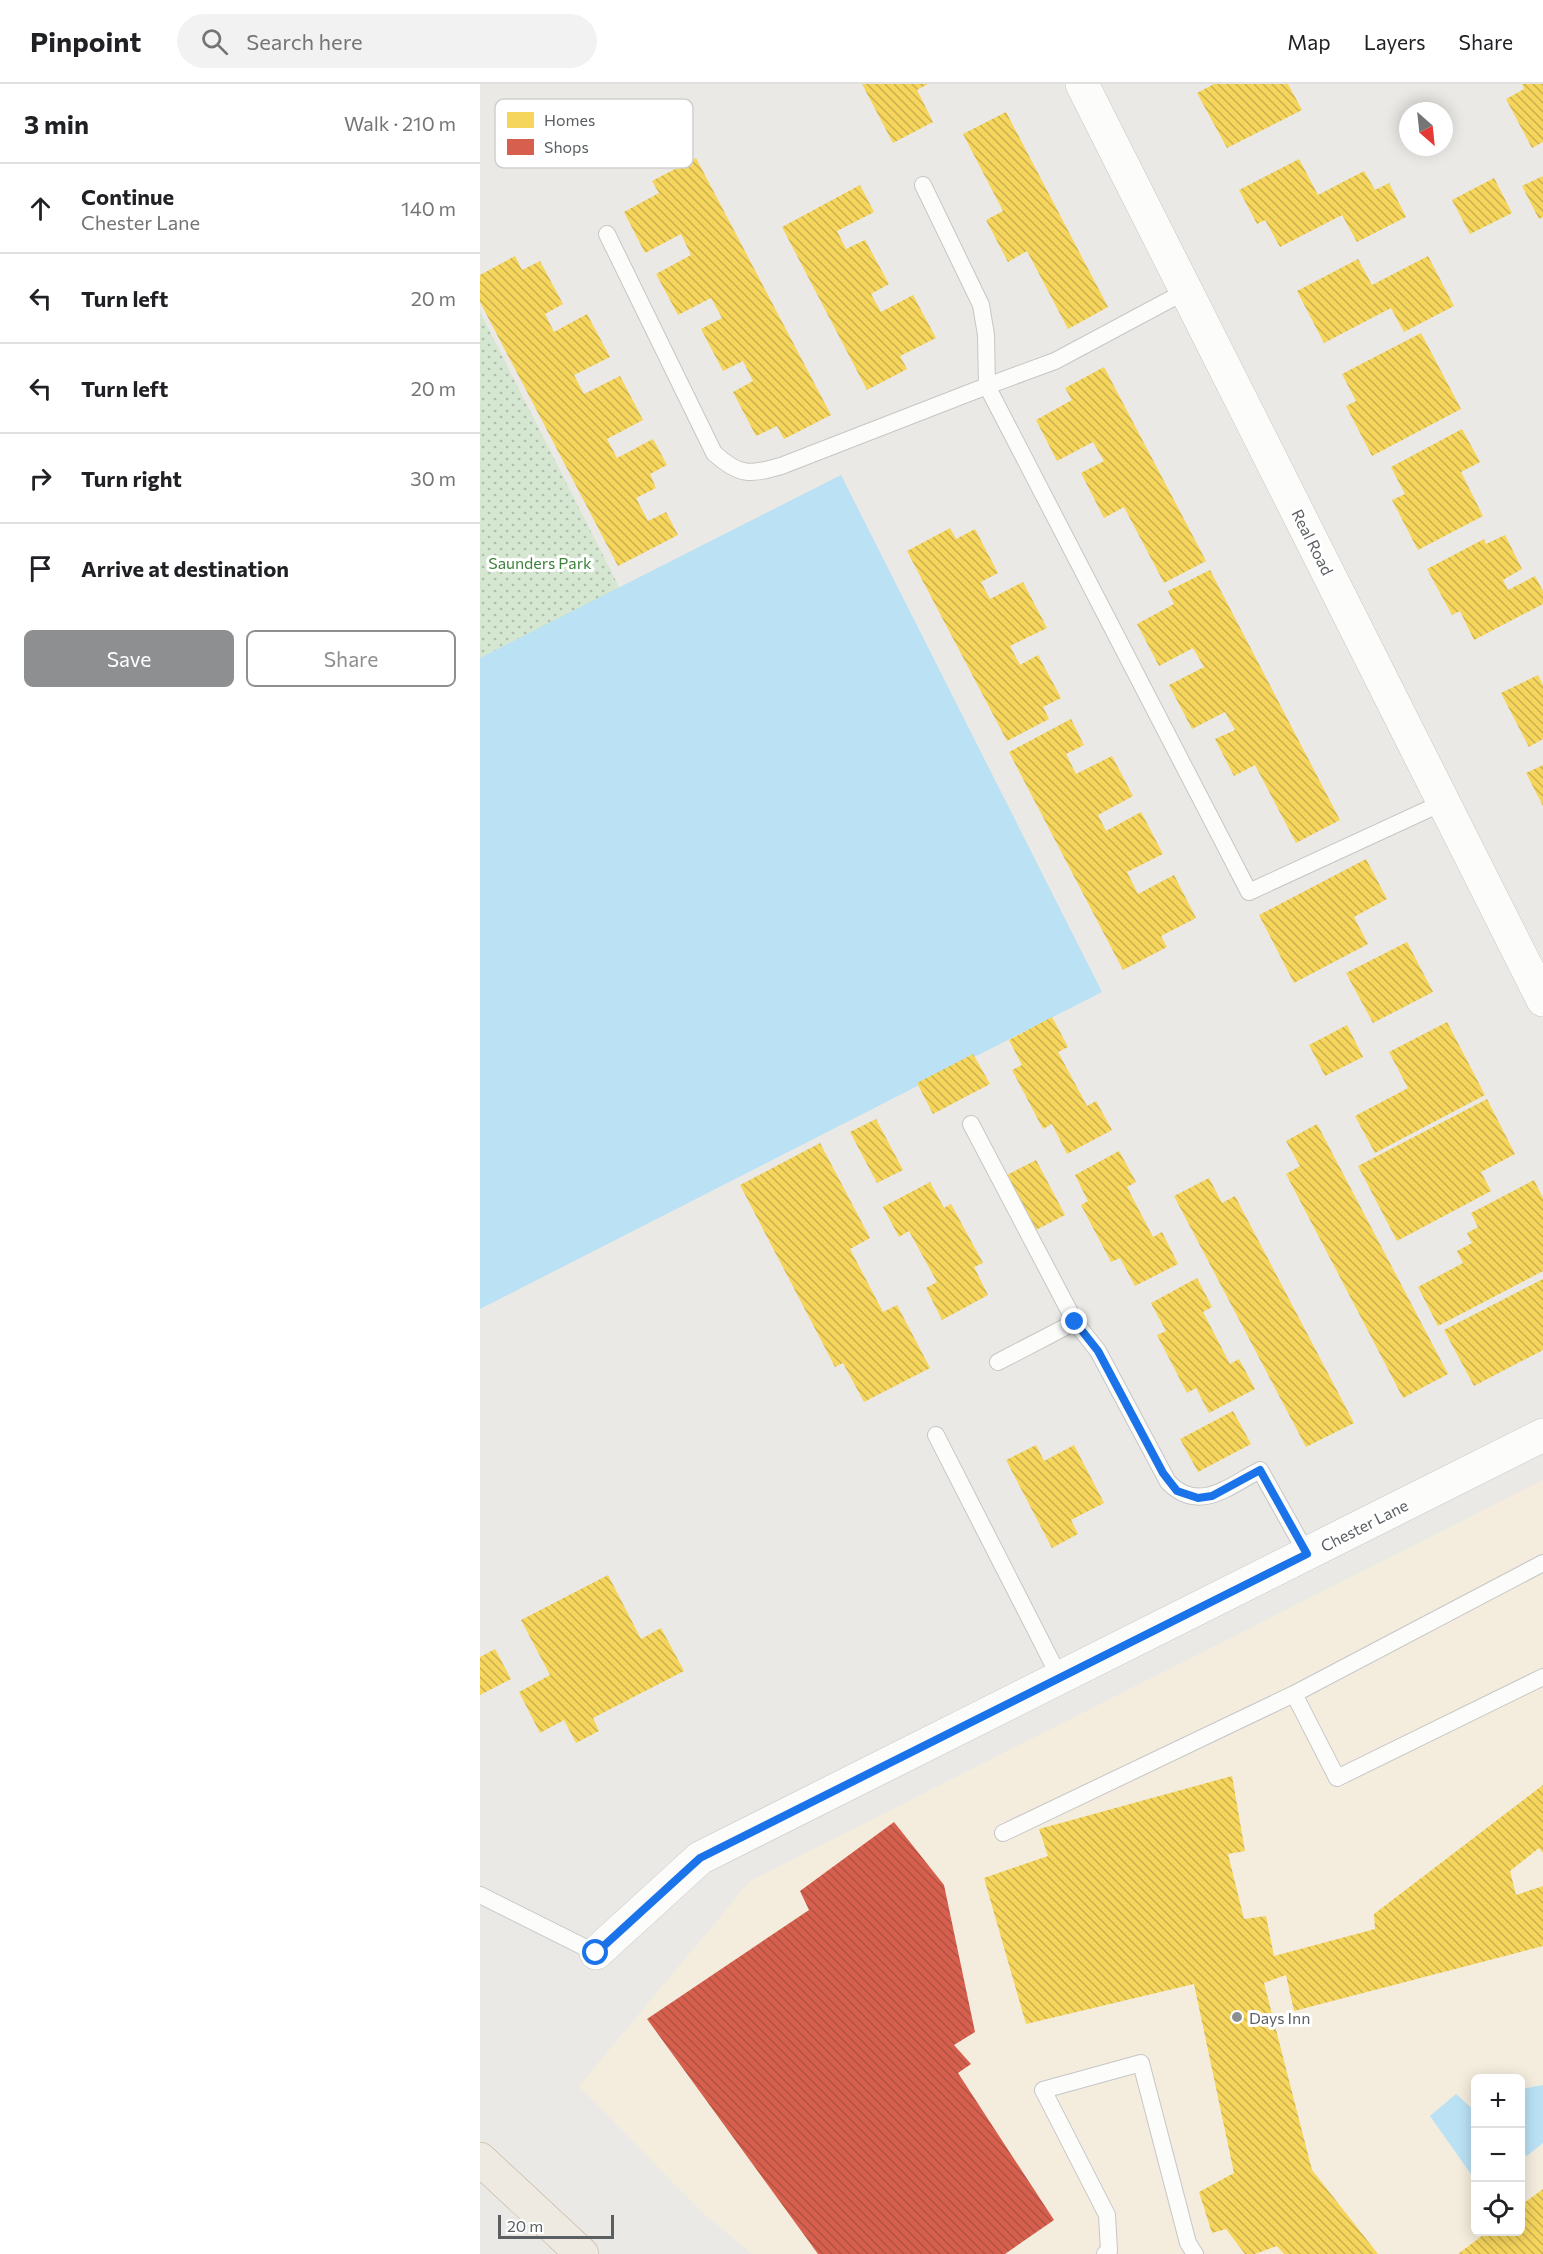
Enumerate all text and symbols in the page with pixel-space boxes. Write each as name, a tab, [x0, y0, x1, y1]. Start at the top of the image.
search box	[177, 14, 597, 68]
text: Pinpoint	[30, 24, 141, 58]
icon: search	[198, 25, 231, 58]
text: Search here	[246, 28, 363, 55]
text: Map	[1287, 29, 1331, 54]
text: Layers	[1364, 29, 1426, 54]
text: Share	[1459, 29, 1513, 54]
legend	[495, 99, 693, 168]
north arrow	[1399, 102, 1453, 156]
text: 3 min	[24, 108, 89, 139]
text: Homes	[544, 110, 595, 129]
text: Walk · 210 m	[344, 111, 456, 135]
text: Shops	[544, 137, 589, 156]
text: Continue	[81, 183, 174, 210]
icon: ahead	[24, 192, 57, 225]
text: 140 m	[401, 196, 456, 220]
text: Chester Lane	[81, 210, 200, 234]
icon: left	[24, 282, 57, 315]
text: Turn left	[81, 285, 168, 312]
text: 20 m	[411, 286, 456, 310]
icon: left	[24, 372, 57, 405]
text: Turn left	[81, 375, 168, 402]
text: 20 m	[411, 376, 456, 400]
icon: right	[24, 462, 57, 495]
text: Turn right	[81, 465, 182, 492]
text: 30 m	[410, 466, 456, 490]
street label: Real Road	[1288, 506, 1338, 578]
icon: arrive	[24, 552, 57, 585]
park label: Saunders Park	[488, 553, 592, 572]
text: Arrive at destination	[81, 555, 289, 582]
button: Save	[24, 630, 234, 687]
button: Share	[246, 630, 456, 687]
route end	[1061, 1308, 1087, 1334]
street label: Chester Lane	[1317, 1495, 1411, 1555]
route start	[582, 1939, 608, 1965]
place label: Days Inn	[1249, 2008, 1310, 2027]
marker: Days Inn	[1230, 2010, 1244, 2024]
map controls	[1471, 2074, 1525, 2236]
button: +	[1471, 2074, 1525, 2128]
button: −	[1471, 2128, 1525, 2182]
button: locate	[1471, 2182, 1525, 2236]
scale bar	[498, 2212, 614, 2240]
text: 20 m	[507, 2216, 543, 2235]

